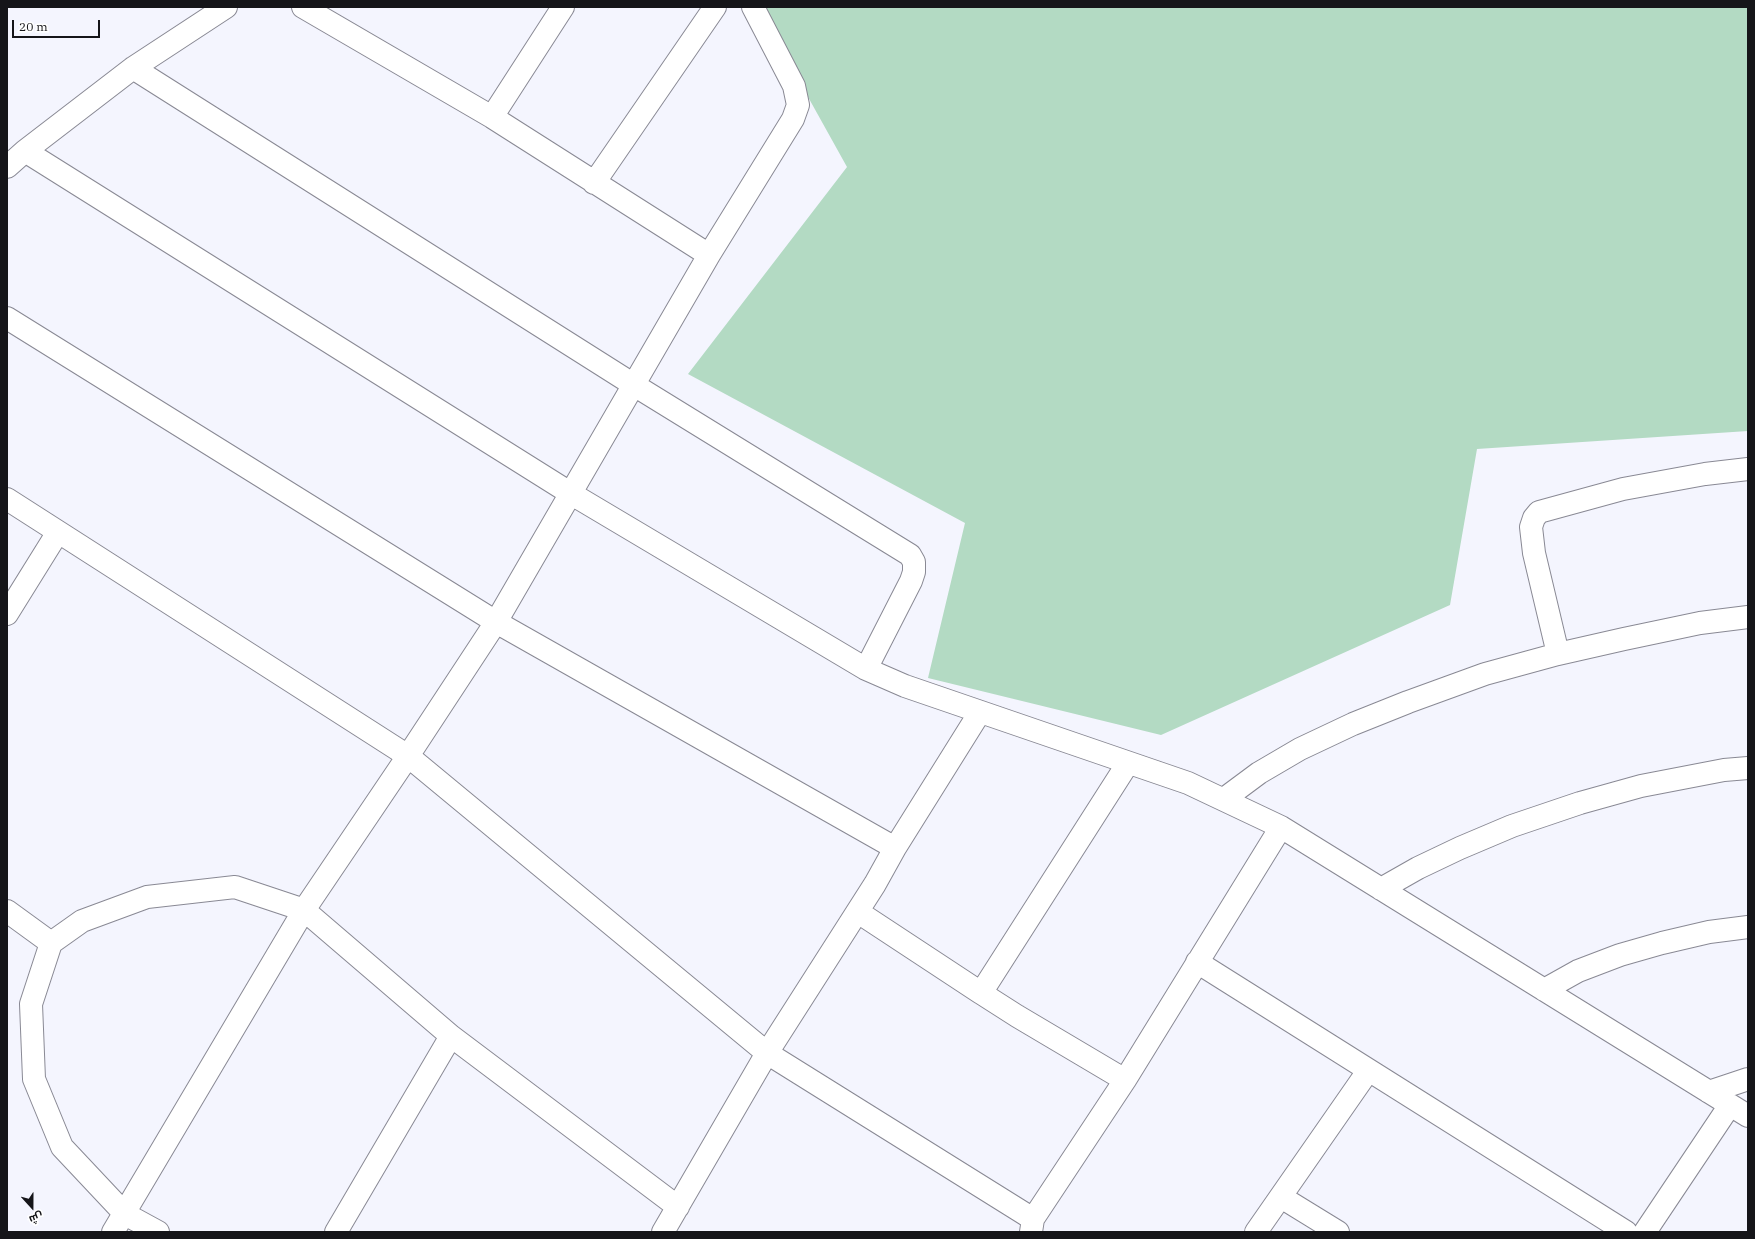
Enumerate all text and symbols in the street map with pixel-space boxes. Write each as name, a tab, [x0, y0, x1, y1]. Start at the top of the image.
scale bar	[14, 12, 102, 38]
text: 20 m	[19, 19, 48, 34]
north arrow	[12, 1187, 52, 1227]
text: ش	[27, 1209, 45, 1227]

